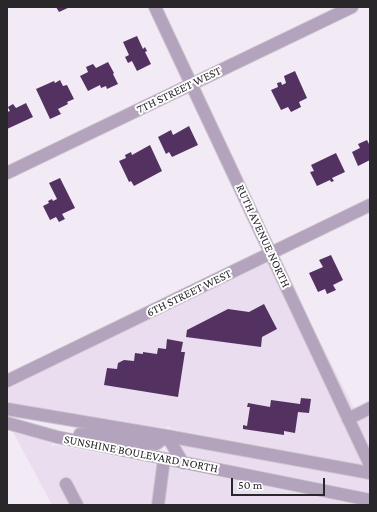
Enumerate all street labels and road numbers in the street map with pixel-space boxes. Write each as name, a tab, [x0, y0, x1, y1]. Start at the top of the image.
street label: 7TH STREET WEST	[134, 63, 224, 117]
street label: RUTH AVENUE NORTH	[233, 182, 293, 290]
street label: 6TH STREET WEST	[144, 266, 234, 320]
street label: SUNSHINE BOULEVARD NORTH	[63, 432, 219, 476]

